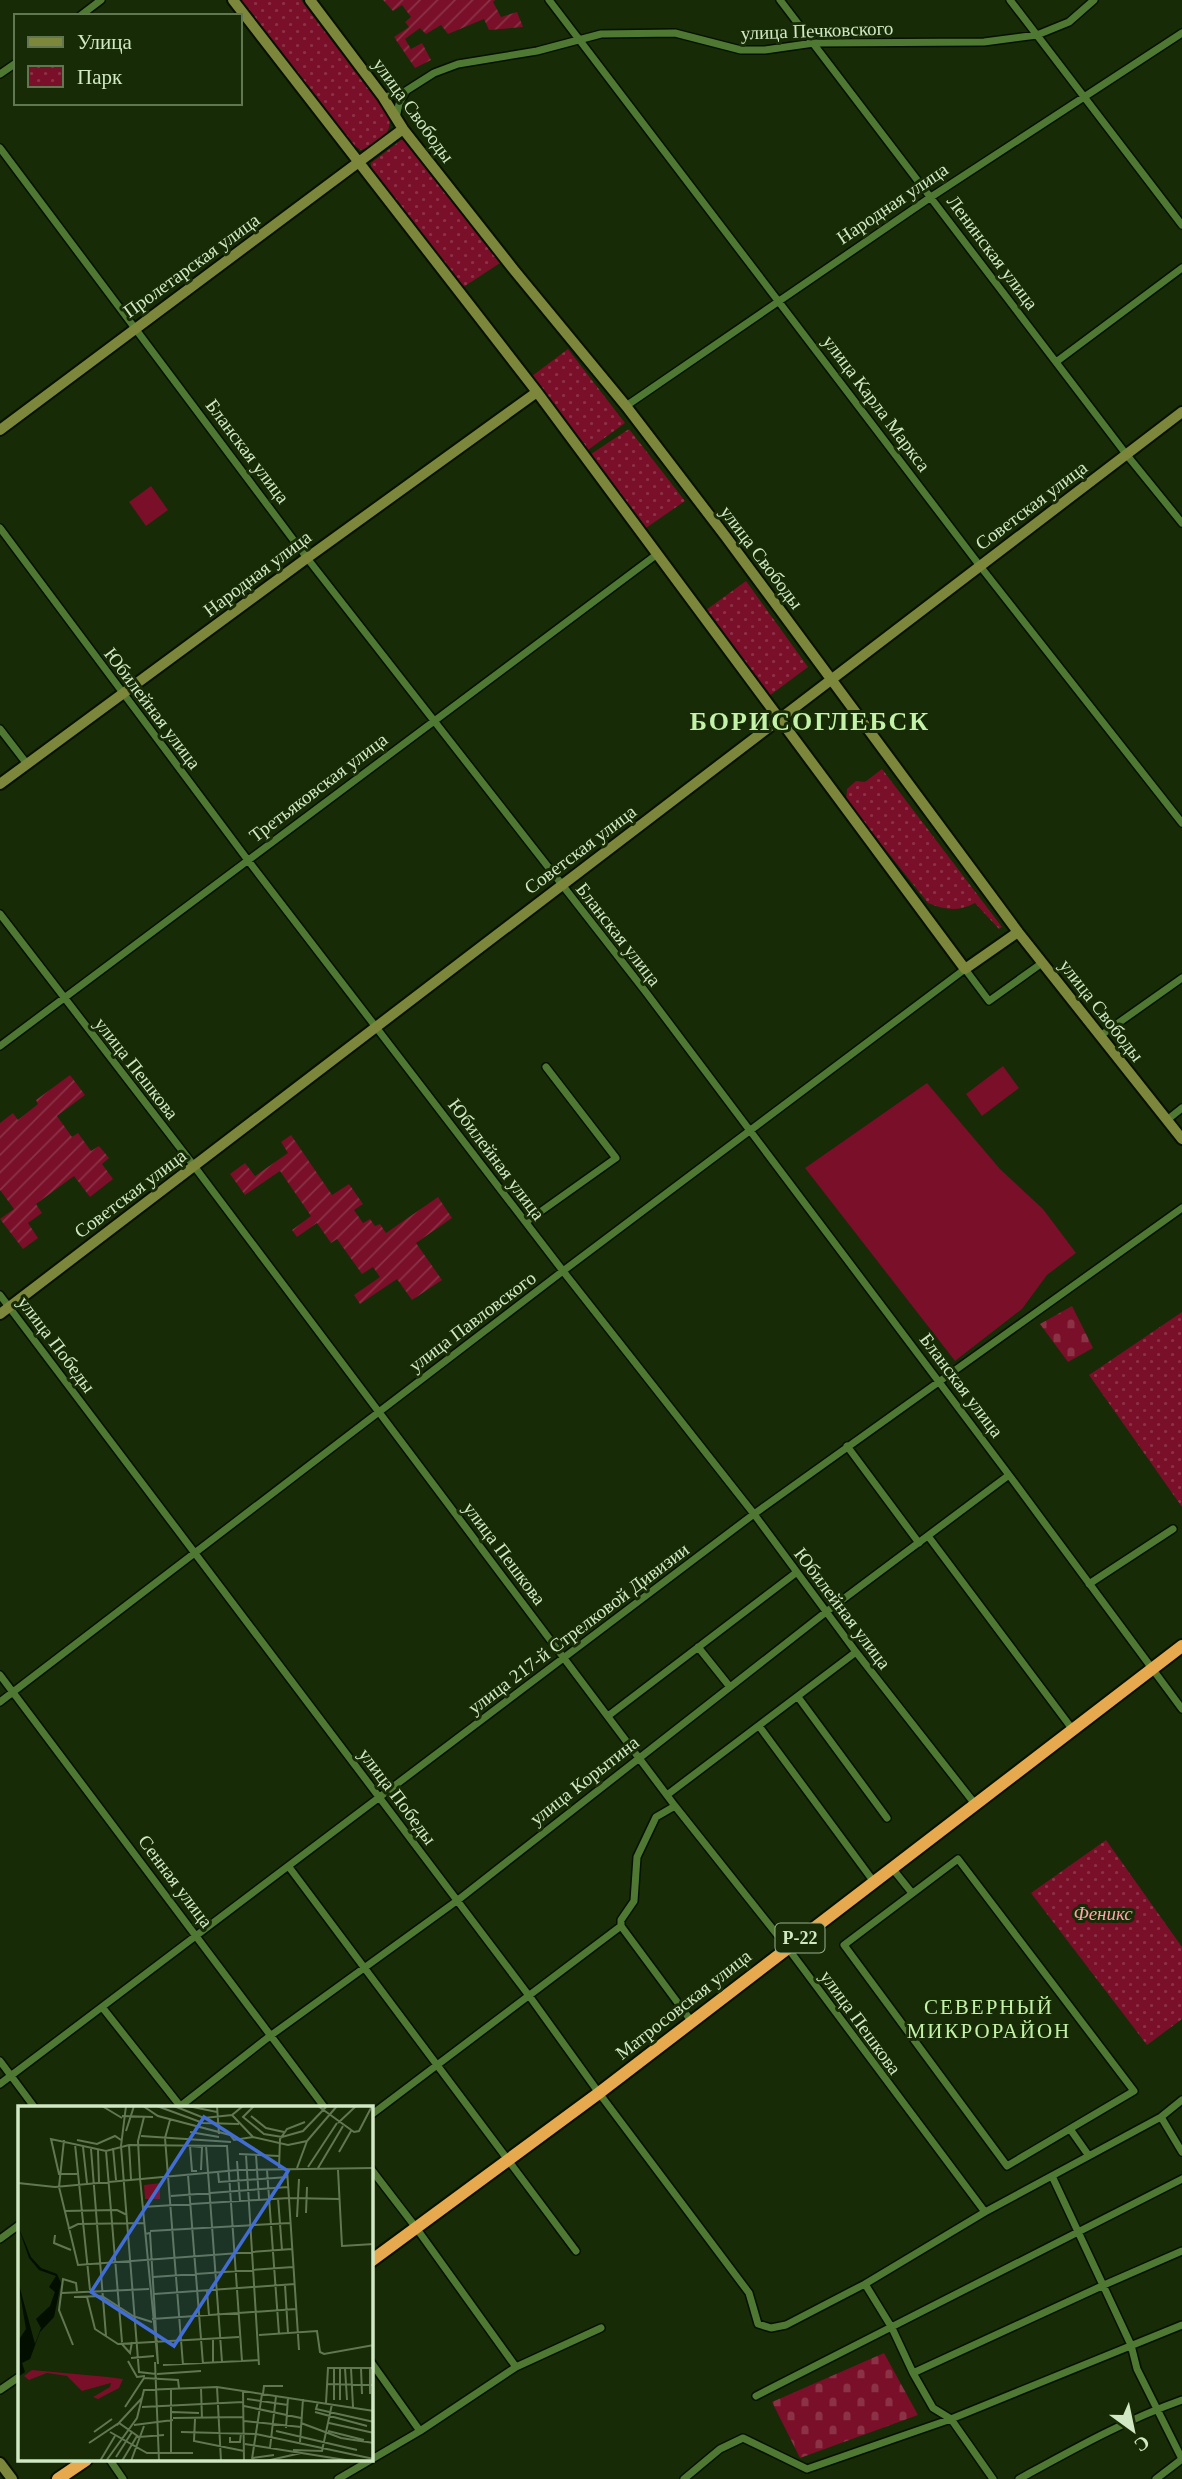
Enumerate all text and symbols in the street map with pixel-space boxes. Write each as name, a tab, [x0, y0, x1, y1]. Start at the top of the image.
legend	[14, 14, 242, 105]
street label: улица Печковского	[740, 17, 894, 44]
text: Улица	[77, 30, 132, 54]
street label: улица Свободы	[369, 54, 459, 167]
text: Парк	[77, 65, 123, 89]
street label: Народная улица	[833, 158, 952, 248]
street label: Ленинская улица	[943, 191, 1043, 314]
street label: Пролетарская улица	[119, 209, 264, 322]
street label: улица Карла Маркса	[819, 331, 935, 476]
street label: Бланская улица	[202, 395, 294, 508]
street label: Советская улица	[971, 456, 1092, 554]
street label: улица Свободы	[716, 502, 807, 613]
street label: Народная улица	[199, 526, 316, 621]
street label: Юбилейная улица	[100, 644, 205, 774]
district label: БОРИСОГЛЕБСК	[690, 707, 930, 736]
street label: Третьяковская улица	[245, 728, 392, 846]
street label: Советская улица	[520, 800, 641, 898]
street label: Бланская улица	[572, 879, 666, 990]
street label: улица Свободы	[1055, 955, 1148, 1066]
street label: улица Пешкова	[90, 1013, 183, 1124]
street label: Юбилейная улица	[444, 1095, 549, 1225]
street label: Советская улица	[70, 1144, 191, 1242]
street label: улица Павловского	[405, 1267, 540, 1376]
street label: улица Победы	[14, 1292, 100, 1397]
street label: Бланская улица	[916, 1329, 1008, 1442]
street label: улица Пешкова	[459, 1498, 550, 1609]
street label: улица 217-й Стрелковой Дивизии	[464, 1538, 693, 1718]
street label: Юбилейная улица	[790, 1544, 895, 1674]
street label: улица Корытина	[526, 1731, 643, 1829]
street label: улица Победы	[355, 1744, 441, 1849]
street label: Сенная улица	[134, 1831, 218, 1932]
park label: Феникс	[1073, 1903, 1133, 1924]
road number: Р-22	[776, 1924, 824, 1952]
street label: Матросовская улица	[611, 1945, 756, 2064]
street label: улица Пешкова	[816, 1966, 906, 2079]
district label: СЕВЕРНЫЙ МИКРОРАЙОН	[907, 1995, 1071, 2043]
inset map	[18, 2106, 373, 2462]
north arrow	[1098, 2395, 1168, 2465]
text: С	[1131, 2431, 1153, 2456]

